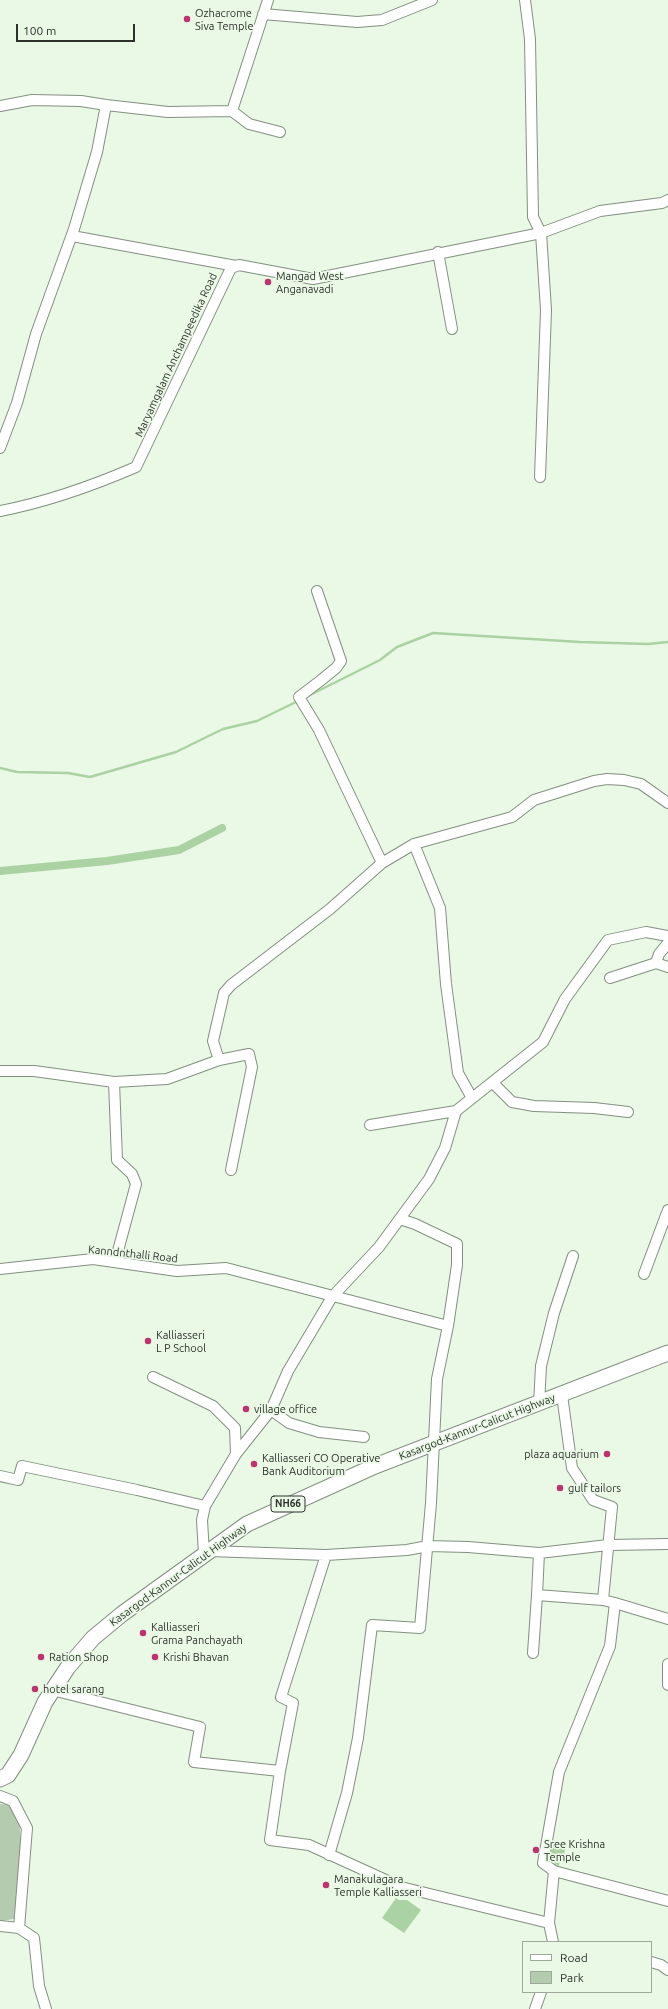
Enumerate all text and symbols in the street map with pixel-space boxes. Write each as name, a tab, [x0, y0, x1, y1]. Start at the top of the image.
place label: Ozhacrome Siva Temple	[195, 6, 253, 32]
marker: Ozhacrome Siva Temple	[182, 14, 192, 24]
scale bar	[18, 16, 137, 42]
text: 100 m	[23, 24, 56, 37]
place label: Mangad West Anganavadi	[276, 269, 344, 295]
street label: Maryamgalam Anchampeedika Road	[132, 271, 220, 439]
marker: Mangad West Anganavadi	[263, 277, 273, 287]
street label: Kanndnthalli Road	[87, 1243, 179, 1265]
place label: Kalliasseri L P School	[156, 1328, 206, 1354]
marker: Kalliasseri L P School	[143, 1336, 153, 1346]
street label: Kasargod-Kannur-Calicut Highway	[397, 1391, 557, 1463]
place label: village office	[254, 1402, 317, 1416]
marker: village office	[241, 1404, 251, 1414]
place label: plaza aquarium	[524, 1447, 599, 1461]
marker: plaza aquarium	[602, 1449, 612, 1459]
place label: Kalliasseri CO Operative Bank Auditorium	[262, 1451, 380, 1477]
marker: Kalliasseri CO Operative Bank Auditorium	[249, 1459, 259, 1469]
place label: gulf tailors	[568, 1481, 621, 1495]
marker: gulf tailors	[555, 1483, 565, 1493]
road number: NH66	[271, 1496, 305, 1512]
street label: Kasargod-Kannur-Calicut Highway	[107, 1521, 249, 1629]
place label: Kalliasseri Grama Panchayath	[151, 1620, 243, 1646]
marker: Kalliasseri Grama Panchayath	[138, 1628, 148, 1638]
place label: Ration Shop	[49, 1650, 109, 1664]
place label: Krishi Bhavan	[163, 1650, 229, 1664]
marker: Ration Shop	[36, 1652, 46, 1662]
marker: Krishi Bhavan	[150, 1652, 160, 1662]
place label: hotel sarang	[43, 1682, 104, 1696]
marker: hotel sarang	[30, 1684, 40, 1694]
place label: Sree Krishna Temple	[544, 1837, 605, 1863]
marker: Sree Krishna Temple	[531, 1845, 541, 1855]
place label: Manakulagara Temple Kalliasseri	[334, 1872, 422, 1898]
marker: Manakulagara Temple Kalliasseri	[321, 1880, 331, 1890]
legend	[522, 1941, 652, 1993]
text: Road	[560, 1951, 588, 1964]
text: Park	[560, 1971, 584, 1984]

